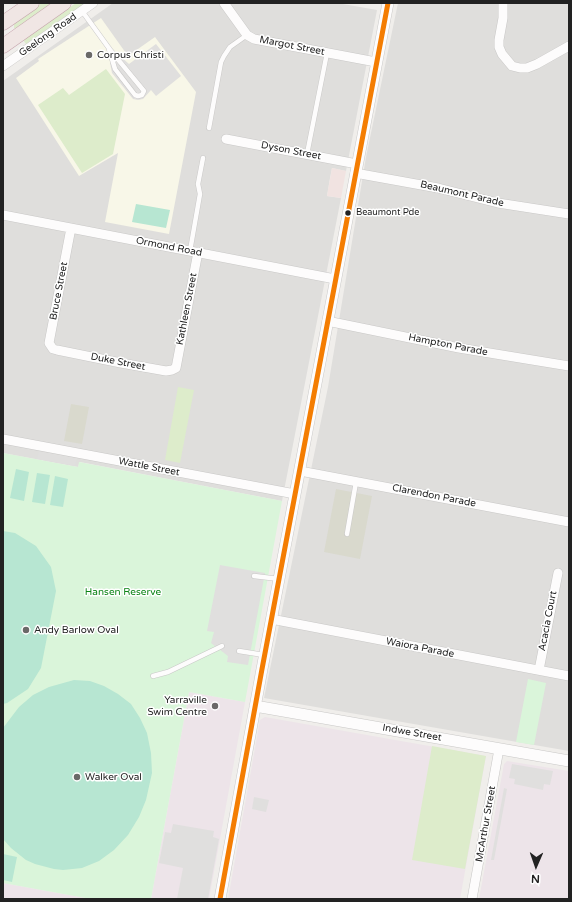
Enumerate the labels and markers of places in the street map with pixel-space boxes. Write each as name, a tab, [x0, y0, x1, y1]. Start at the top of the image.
place label: Corpus Christi	[97, 49, 164, 61]
marker: Corpus Christi	[84, 50, 94, 60]
marker: Beaumont Pde	[343, 208, 353, 218]
place label: Beaumont Pde	[356, 208, 419, 218]
place label: Andy Barlow Oval	[34, 624, 119, 636]
marker: Andy Barlow Oval	[21, 625, 31, 635]
place label: Yarraville Swim Centre	[147, 694, 207, 718]
marker: Yarraville Swim Centre	[210, 701, 220, 711]
place label: Walker Oval	[85, 771, 142, 783]
marker: Walker Oval	[72, 772, 82, 782]

